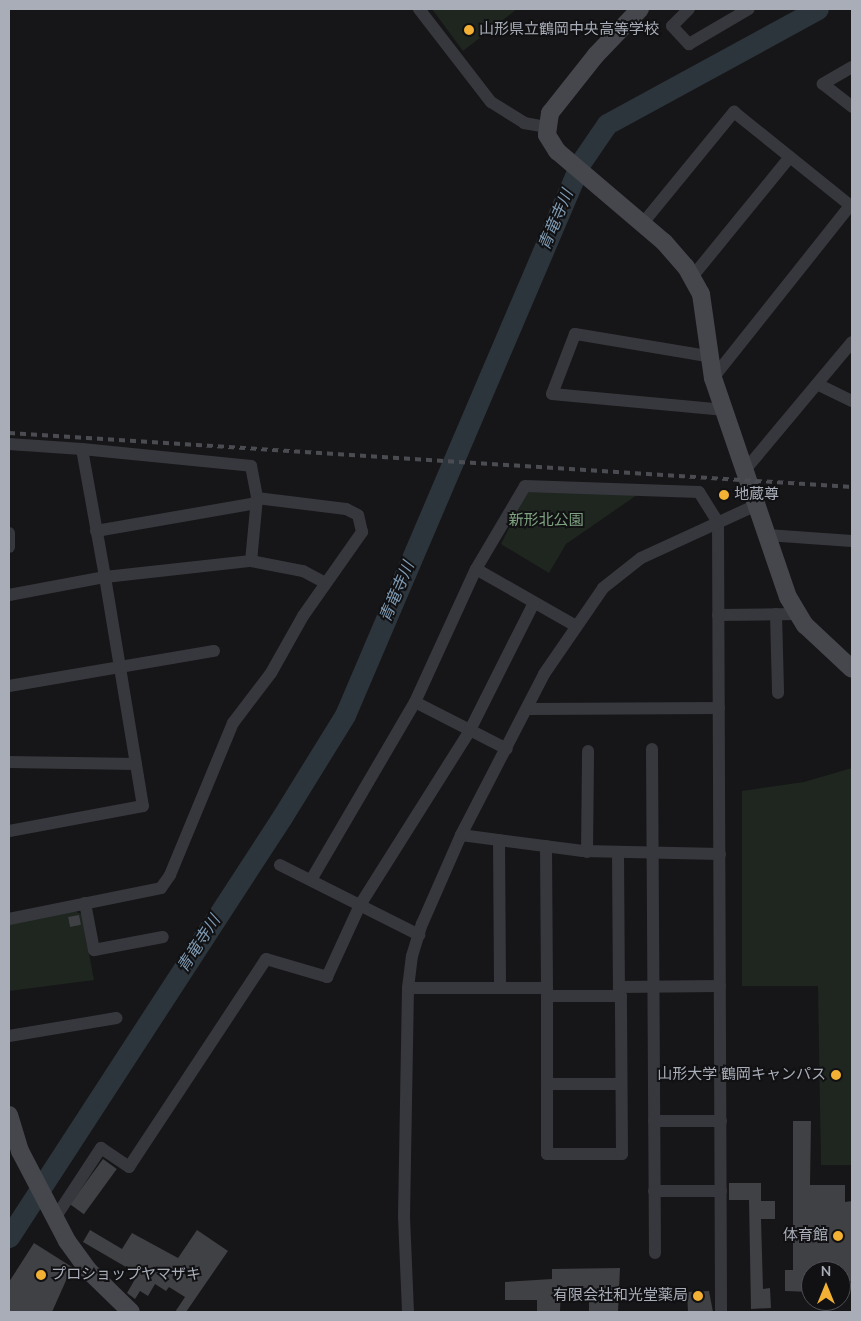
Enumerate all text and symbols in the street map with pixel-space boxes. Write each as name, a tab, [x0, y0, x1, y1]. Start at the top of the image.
place label: 山形県立鶴岡中央高等学校	[479, 21, 659, 39]
marker: 山形県立鶴岡中央高等学校	[463, 24, 475, 36]
water label: 青竜寺川	[535, 187, 577, 253]
place label: 地蔵尊	[734, 486, 779, 504]
marker: 地蔵尊	[718, 489, 730, 501]
park label: 新形北公園	[509, 512, 583, 530]
water label: 青竜寺川	[376, 559, 418, 625]
water label: 青竜寺川	[174, 912, 224, 976]
place label: 山形大学 鶴岡キャンパス	[657, 1066, 826, 1084]
marker: 山形大学 鶴岡キャンパス	[830, 1069, 842, 1081]
place label: 体育館	[783, 1227, 828, 1245]
marker: 体育館	[832, 1230, 844, 1242]
north arrow	[801, 1261, 851, 1311]
text: N	[821, 1262, 831, 1281]
place label: プロショップヤマザキ	[51, 1266, 201, 1284]
marker: プロショップヤマザキ	[35, 1269, 47, 1281]
place label: 有限会社和光堂薬局	[553, 1287, 688, 1305]
marker: 有限会社和光堂薬局	[692, 1290, 704, 1302]

